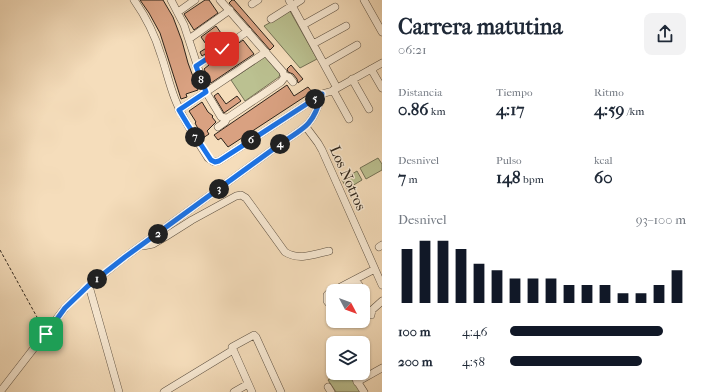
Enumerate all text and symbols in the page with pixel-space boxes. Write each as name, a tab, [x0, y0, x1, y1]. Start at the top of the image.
button: share	[644, 13, 686, 55]
text: Carrera matutina	[398, 14, 563, 40]
pin	[205, 32, 239, 66]
icon: check	[211, 38, 233, 60]
text: 06:21	[398, 42, 427, 57]
pin: 8	[191, 70, 211, 90]
text: 8	[198, 73, 204, 86]
text: Distancia	[398, 86, 442, 99]
text: Tiempo	[496, 86, 533, 99]
text: Ritmo	[594, 86, 624, 99]
pin: 5	[305, 89, 325, 109]
text: 5	[313, 92, 317, 105]
text: 0.86	[398, 99, 428, 119]
text: 4:17	[496, 99, 524, 119]
text: 4:59	[594, 99, 624, 119]
text: km	[428, 105, 446, 118]
text: /km	[624, 105, 644, 118]
pin: 7	[185, 127, 205, 147]
text: 7	[192, 130, 198, 143]
pin: 6	[241, 130, 261, 150]
text: 6	[248, 133, 254, 146]
pin: 4	[270, 134, 290, 154]
text: 4	[277, 137, 283, 150]
street label: Los Notros	[326, 143, 370, 214]
text: Desnivel	[398, 154, 439, 167]
text: Pulso	[496, 154, 522, 167]
text: kcal	[594, 154, 613, 167]
text: 7	[398, 167, 406, 187]
text: 148	[496, 167, 521, 187]
text: 60	[594, 167, 613, 187]
text: m	[406, 173, 418, 186]
text: bpm	[521, 173, 544, 186]
pin: 3	[209, 179, 229, 199]
text: 3	[217, 182, 221, 195]
text: Desnivel	[398, 212, 447, 227]
text: 93–100 m	[636, 212, 686, 227]
pin: 2	[148, 224, 168, 244]
text: 2	[155, 227, 161, 240]
pin: 1	[87, 269, 107, 289]
text: 1	[95, 272, 99, 285]
north arrow	[326, 284, 370, 328]
map controls	[326, 284, 370, 380]
pin	[29, 317, 63, 351]
icon: arrive	[35, 323, 57, 345]
text: 100 m	[398, 324, 431, 339]
text: 4:46	[462, 324, 488, 339]
button: layers	[326, 336, 370, 380]
text: 200 m	[398, 354, 433, 369]
text: 4:58	[462, 354, 485, 369]

